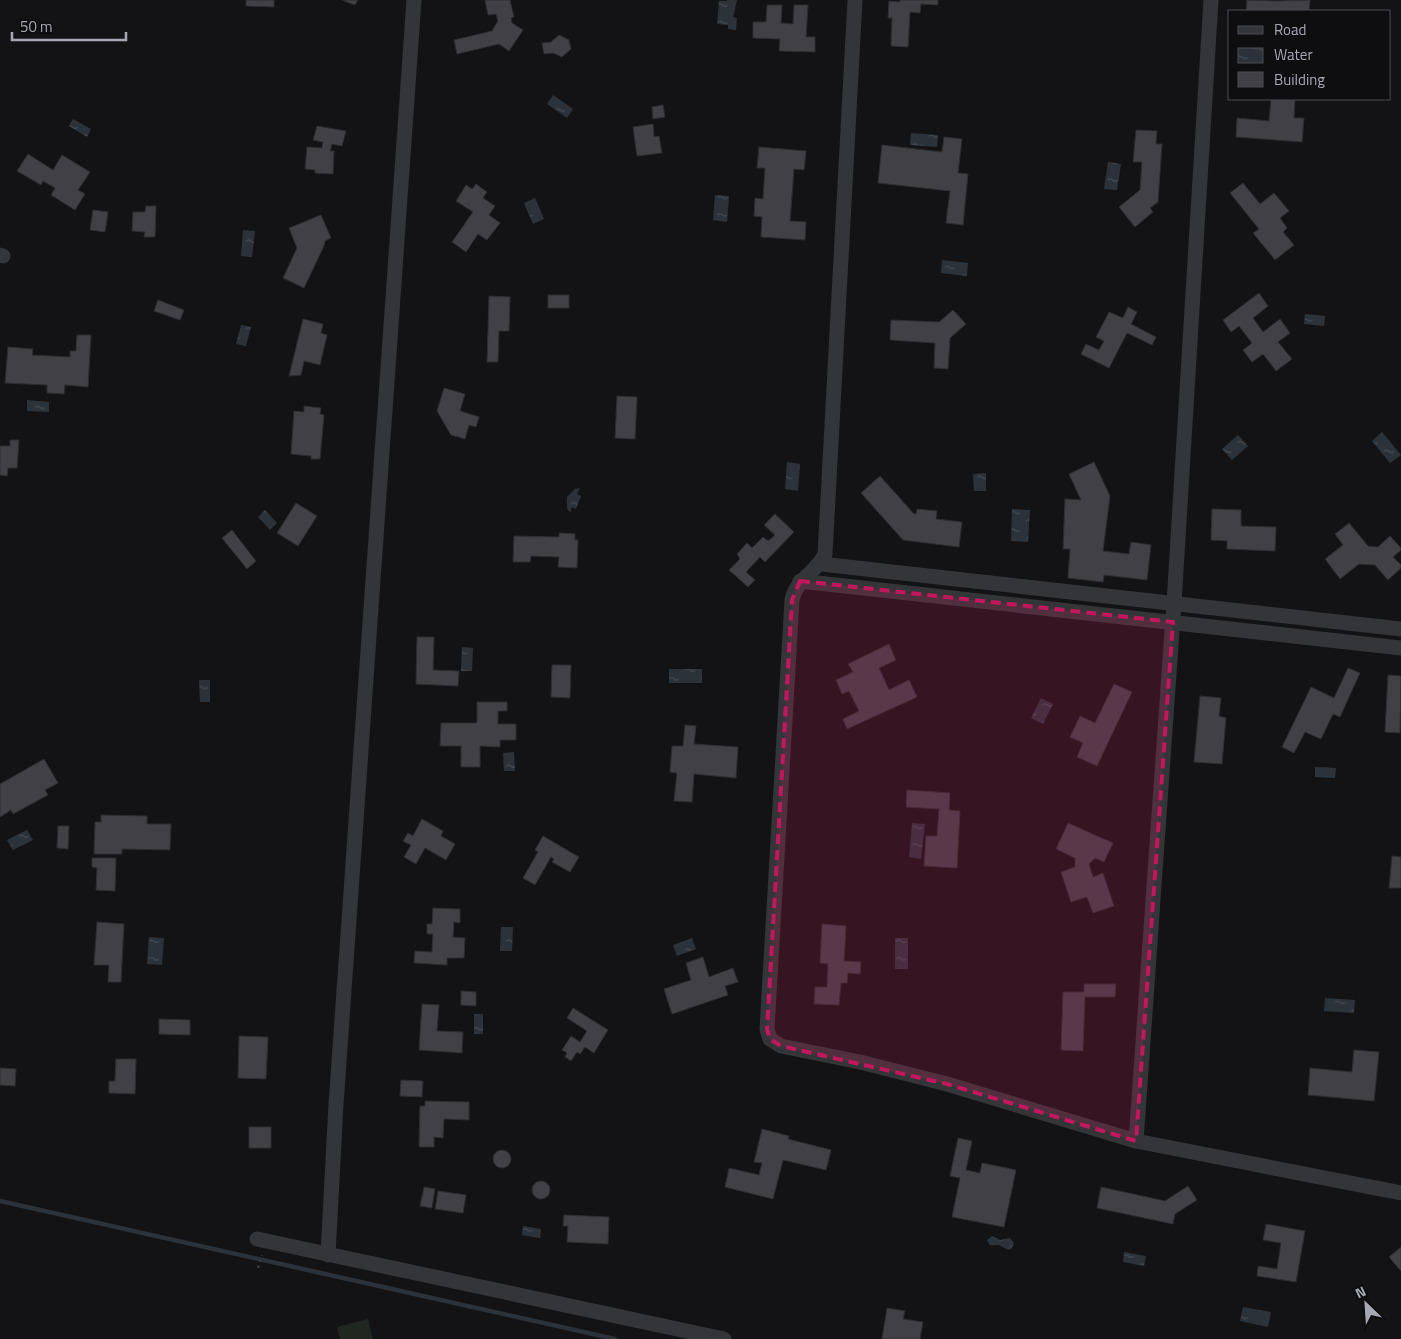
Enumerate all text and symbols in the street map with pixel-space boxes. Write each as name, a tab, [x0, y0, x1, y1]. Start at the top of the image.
scale bar	[12, 10, 126, 42]
legend	[1228, 10, 1391, 100]
text: 50 m	[20, 15, 53, 38]
text: Road	[1274, 18, 1306, 41]
text: Water	[1274, 43, 1313, 66]
text: Building	[1274, 68, 1325, 91]
north arrow	[1341, 1279, 1391, 1329]
text: N	[1351, 1280, 1369, 1303]

